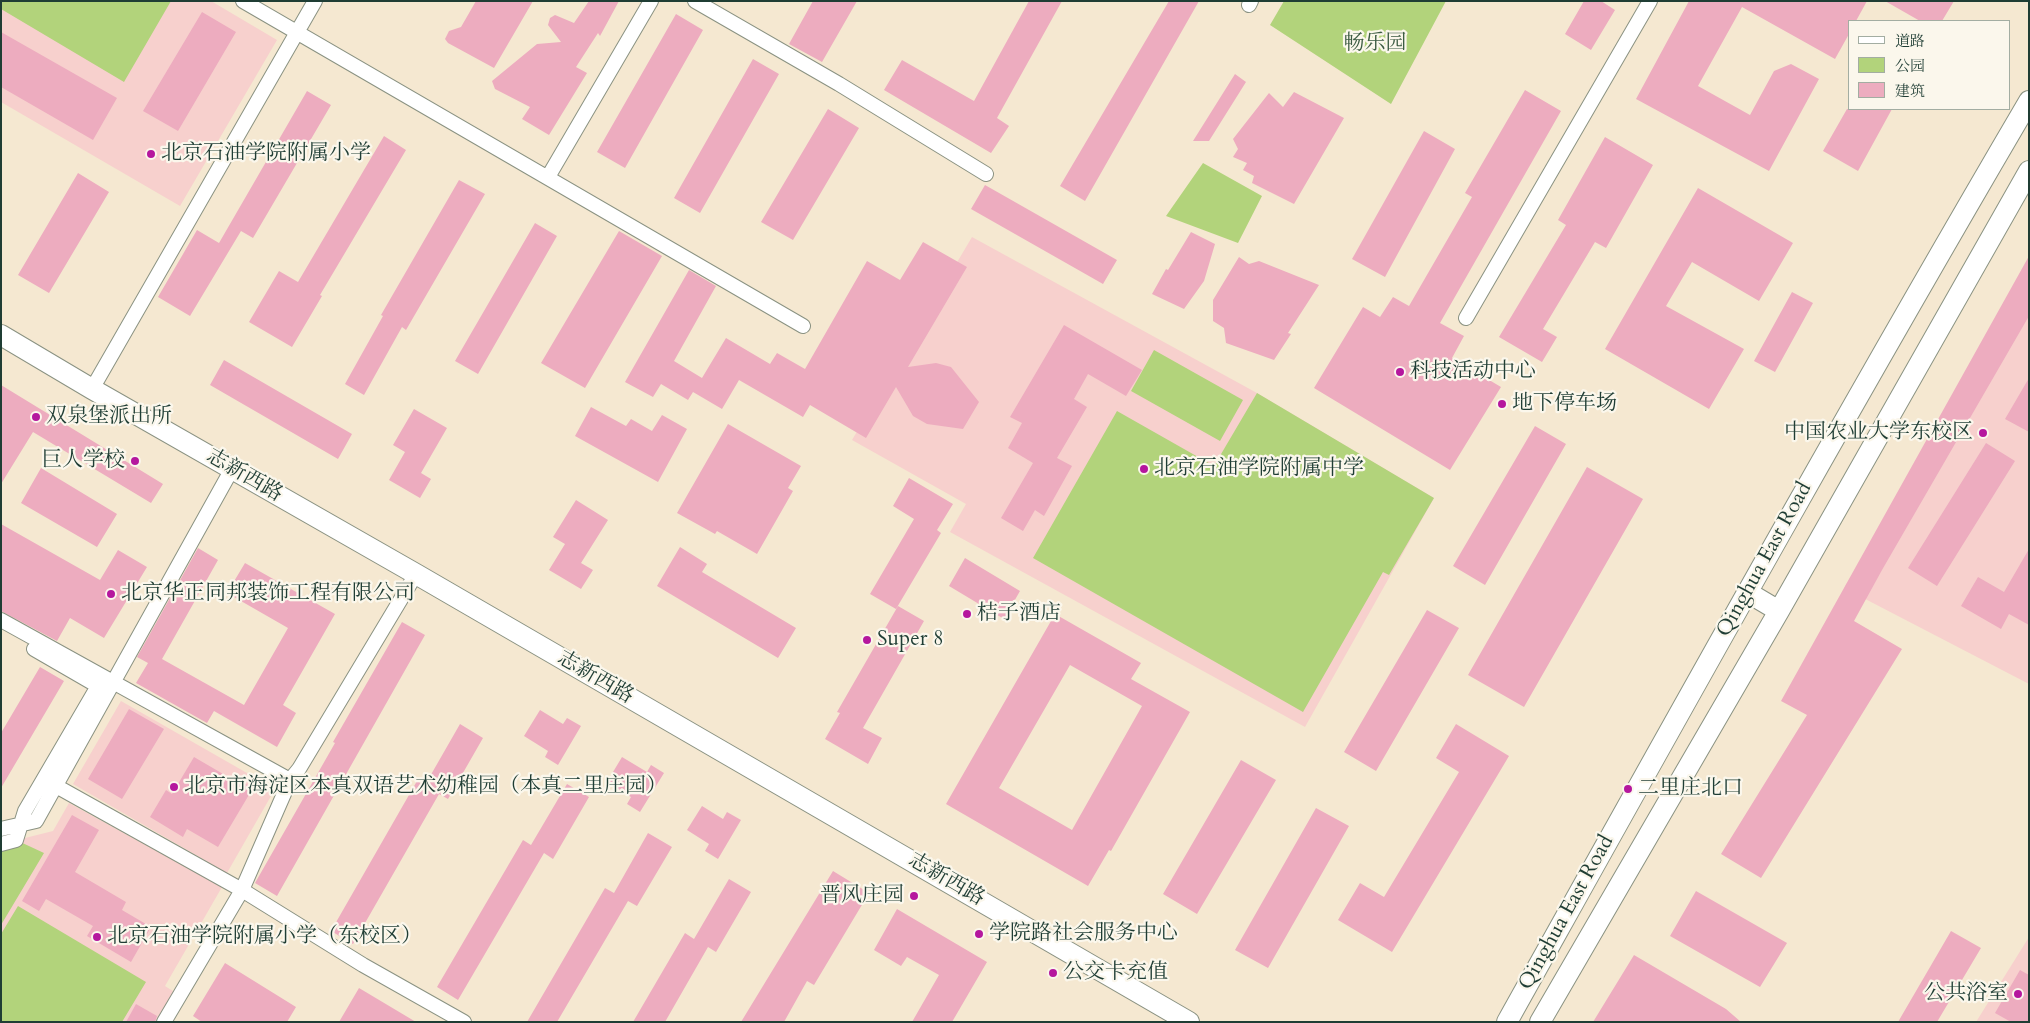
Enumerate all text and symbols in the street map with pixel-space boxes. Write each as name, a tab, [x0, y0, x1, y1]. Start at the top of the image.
legend	[1848, 20, 2010, 110]
park label: 畅乐园	[1344, 31, 1406, 57]
text: 道路	[1895, 31, 1925, 51]
text: 公园	[1895, 56, 1925, 76]
text: 建筑	[1895, 81, 1925, 101]
place label: 北京石油学院附属小学	[161, 141, 371, 167]
marker: 北京石油学院附属小学	[145, 148, 157, 160]
place label: 科技活动中心	[1410, 359, 1536, 385]
marker: 科技活动中心	[1394, 366, 1406, 378]
place label: 地下停车场	[1512, 391, 1617, 417]
marker: 地下停车场	[1496, 398, 1508, 410]
place label: 双泉堡派出所	[46, 404, 172, 430]
marker: 双泉堡派出所	[30, 411, 42, 423]
place label: 中国农业大学东校区	[1784, 420, 1973, 446]
marker: 中国农业大学东校区	[1977, 427, 1989, 439]
street label: 志新西路	[201, 444, 287, 508]
place label: 巨人学校	[41, 448, 125, 474]
marker: 巨人学校	[129, 455, 141, 467]
place label: 北京石油学院附属中学	[1154, 456, 1364, 482]
marker: 北京石油学院附属中学	[1138, 463, 1150, 475]
street label: Qinghua East Road	[1712, 478, 1818, 642]
place label: 北京华正同邦装饰工程有限公司	[121, 581, 415, 607]
marker: 北京华正同邦装饰工程有限公司	[105, 588, 117, 600]
place label: 桔子酒店	[977, 601, 1061, 627]
marker: 桔子酒店	[961, 608, 973, 620]
place label: Super 8	[877, 627, 944, 653]
marker: Super 8	[861, 634, 873, 646]
street label: 志新西路	[552, 646, 638, 710]
place label: 北京市海淀区本真双语艺术幼稚园（本真二里庄园）	[184, 774, 667, 800]
place label: 二里庄北口	[1638, 776, 1743, 802]
marker: 北京市海淀区本真双语艺术幼稚园（本真二里庄园）	[168, 781, 180, 793]
marker: 二里庄北口	[1622, 783, 1634, 795]
street label: Qinghua East Road	[1514, 831, 1620, 995]
street label: 志新西路	[903, 848, 989, 912]
place label: 晋风庄园	[820, 883, 904, 909]
marker: 晋风庄园	[908, 890, 920, 902]
place label: 学院路社会服务中心	[989, 921, 1178, 947]
place label: 北京石油学院附属小学（东校区）	[107, 924, 422, 950]
marker: 学院路社会服务中心	[973, 928, 985, 940]
marker: 北京石油学院附属小学（东校区）	[91, 931, 103, 943]
place label: 公交卡充值	[1063, 960, 1168, 986]
marker: 公交卡充值	[1047, 967, 1059, 979]
place label: 公共浴室	[1924, 981, 2008, 1007]
marker: 公共浴室	[2012, 988, 2024, 1000]

